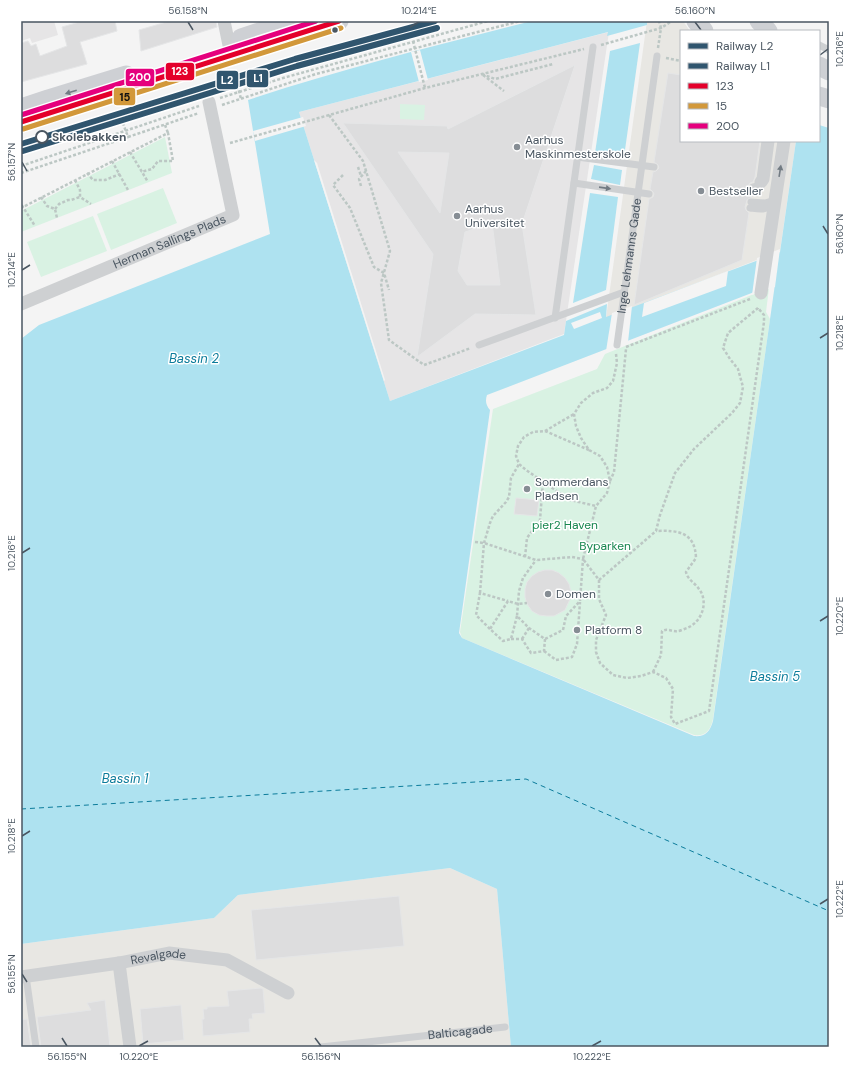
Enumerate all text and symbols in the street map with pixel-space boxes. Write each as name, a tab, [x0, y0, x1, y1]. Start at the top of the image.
text: 56.158°N	[168, 4, 208, 17]
text: 10.214°E	[401, 4, 437, 17]
text: 56.160°N	[675, 4, 715, 17]
unlabelled marker	[330, 25, 340, 35]
legend	[680, 30, 820, 142]
text: 10.216°E	[833, 31, 846, 67]
text: Railway L2	[716, 38, 774, 54]
text: Railway L1	[716, 58, 770, 74]
line badge: 123	[165, 62, 195, 81]
text: 123	[172, 64, 188, 78]
line badge: 200	[125, 68, 155, 87]
line badge: L1	[246, 69, 269, 88]
text: 200	[129, 70, 151, 84]
line badge: L2	[216, 70, 239, 90]
text: L1	[253, 71, 263, 85]
text: L2	[221, 73, 233, 87]
text: 123	[716, 78, 734, 94]
line badge: 15	[113, 87, 136, 106]
one-way arrow	[65, 89, 77, 95]
text: 15	[120, 90, 131, 104]
text: 15	[716, 98, 727, 114]
text: 200	[716, 118, 739, 134]
place label: Skolebakken	[52, 129, 126, 145]
marker: Skolebakken	[35, 130, 49, 144]
place label: Aarhus Maskinmesterskole	[525, 132, 631, 162]
marker: Aarhus Maskinmesterskole	[512, 142, 522, 152]
text: 56.157°N	[5, 143, 18, 181]
one-way arrow	[777, 164, 783, 177]
place label: Bestseller	[709, 183, 764, 199]
one-way arrow	[599, 185, 611, 191]
marker: Bestseller	[696, 186, 706, 196]
street label: Inge Lehmanns Gade	[613, 197, 645, 315]
place label: Aarhus Universitet	[465, 201, 525, 231]
street label: Herman Sallings Plads	[111, 211, 228, 273]
marker: Aarhus Universitet	[452, 211, 462, 221]
text: 56.160°N	[833, 214, 846, 254]
text: 10.214°E	[5, 252, 18, 288]
text: 10.218°E	[833, 315, 846, 351]
water label: Bassin 2	[169, 350, 219, 367]
place label: Sommerdans Pladsen	[535, 474, 608, 504]
marker: Sommerdans Pladsen	[522, 484, 532, 494]
park label: pier2 Haven	[532, 517, 598, 533]
text: 10.216°E	[5, 535, 18, 571]
park label: Byparken	[579, 538, 631, 554]
place label: Domen	[556, 586, 596, 602]
marker: Domen	[543, 589, 553, 599]
text: 10.220°E	[833, 596, 846, 635]
place label: Platform 8	[585, 622, 642, 638]
marker: Platform 8	[572, 625, 582, 635]
water label: Bassin 5	[750, 668, 800, 685]
water label: Bassin 1	[102, 770, 149, 787]
text: 10.218°E	[5, 818, 18, 854]
text: 10.222°E	[833, 880, 846, 918]
street label: Revalgade	[129, 945, 187, 969]
text: 56.155°N	[5, 954, 18, 994]
street label: Balticagade	[427, 1020, 494, 1043]
text: 56.155°N	[47, 1050, 87, 1063]
text: 10.220°E	[120, 1050, 159, 1063]
text: 56.156°N	[301, 1050, 341, 1063]
text: 10.222°E	[573, 1050, 611, 1063]

